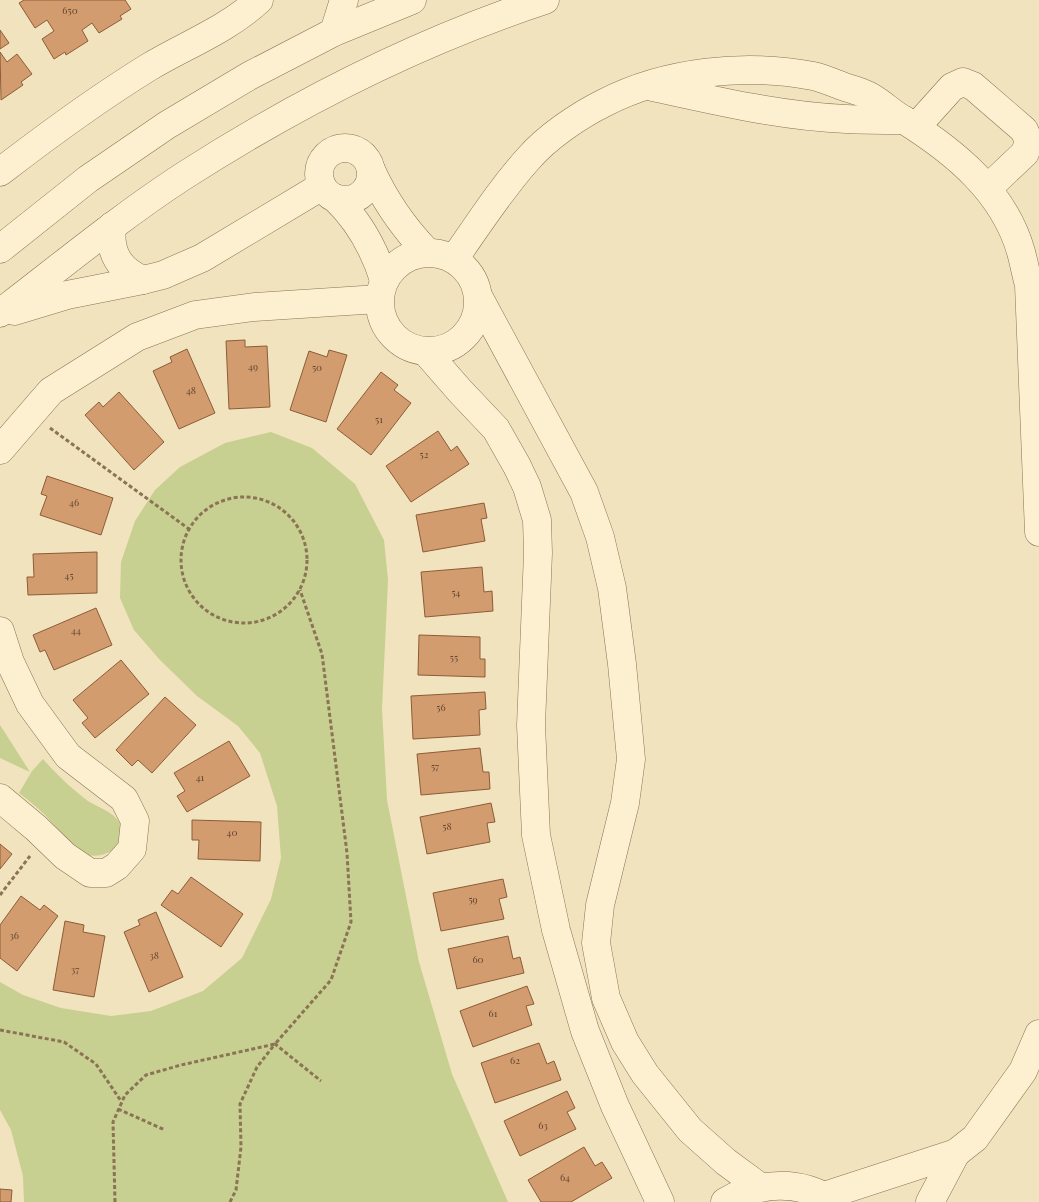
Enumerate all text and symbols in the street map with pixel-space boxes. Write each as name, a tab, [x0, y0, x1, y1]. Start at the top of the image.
house number: 650	[62, 3, 78, 17]
house number: 49	[248, 359, 258, 373]
house number: 50	[312, 360, 322, 374]
house number: 48	[186, 383, 196, 397]
house number: 51	[375, 412, 383, 426]
house number: 52	[420, 447, 429, 461]
house number: 46	[69, 495, 79, 509]
house number: 45	[64, 568, 74, 582]
house number: 54	[451, 585, 461, 599]
house number: 44	[71, 623, 81, 637]
house number: 55	[450, 650, 458, 664]
house number: 56	[436, 700, 446, 714]
house number: 57	[431, 759, 439, 773]
house number: 41	[196, 770, 205, 784]
house number: 58	[442, 819, 452, 833]
house number: 40	[227, 825, 237, 839]
house number: 59	[468, 892, 478, 906]
house number: 36	[9, 928, 19, 942]
house number: 38	[149, 948, 159, 962]
house number: 60	[472, 952, 484, 966]
house number: 37	[71, 962, 79, 976]
house number: 61	[489, 1006, 498, 1020]
house number: 62	[510, 1053, 520, 1067]
house number: 63	[538, 1118, 548, 1132]
house number: 64	[560, 1170, 570, 1184]

